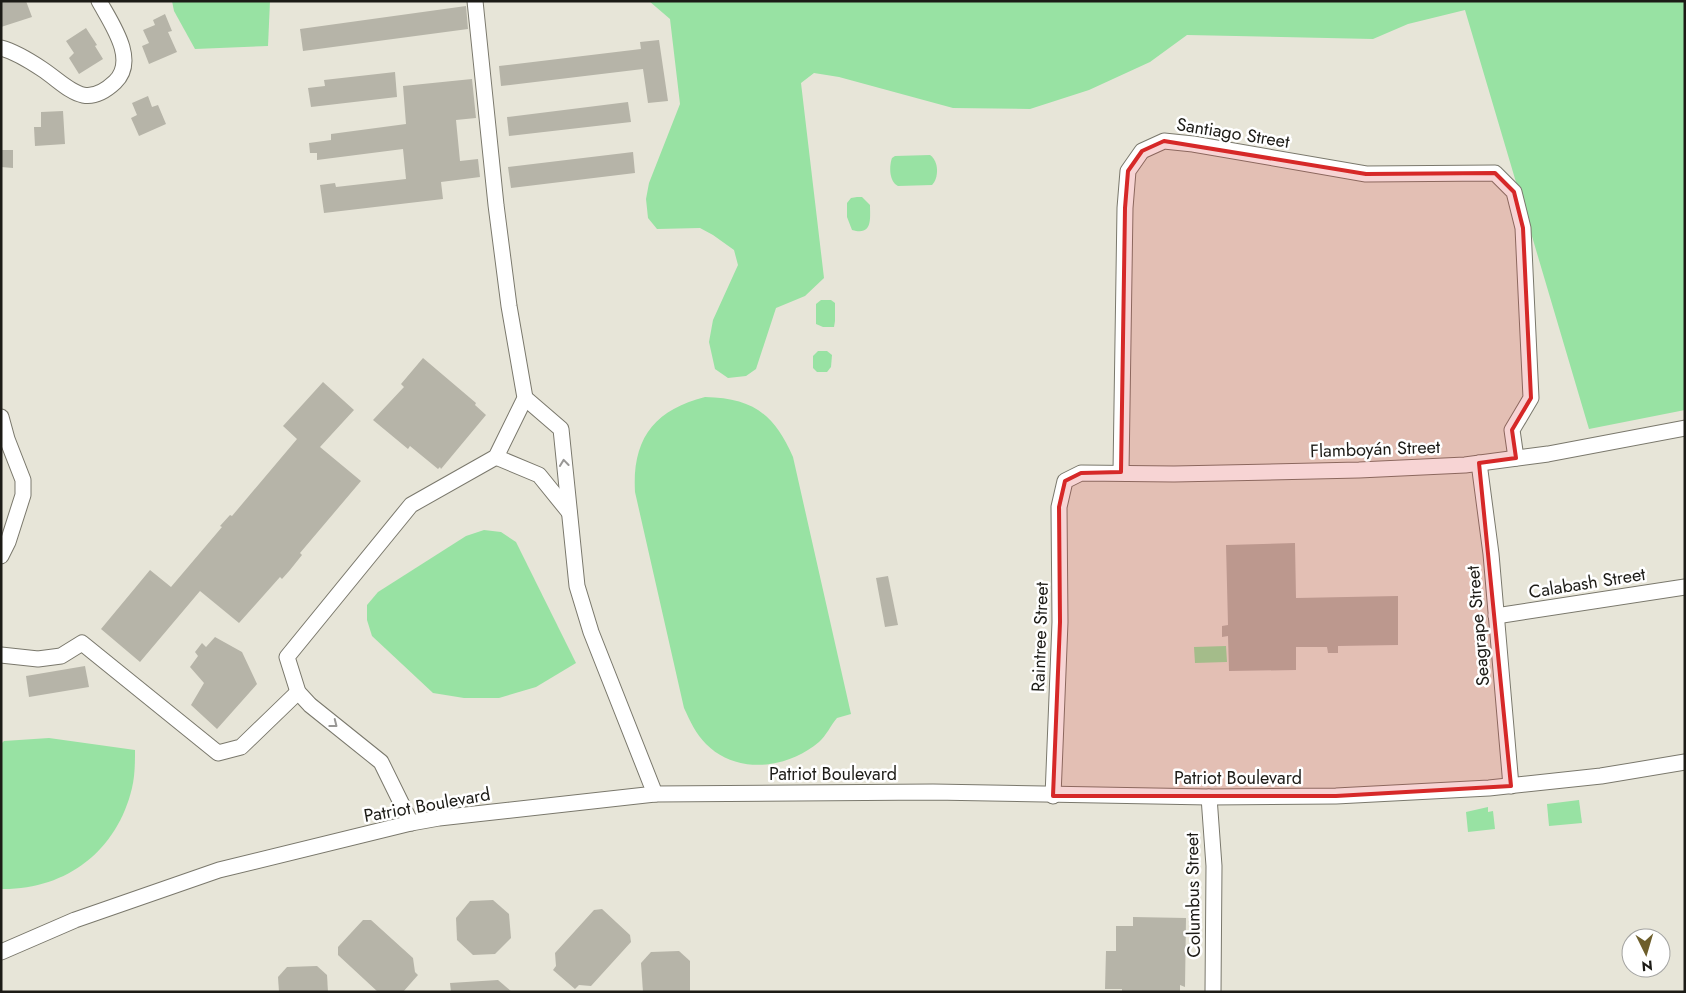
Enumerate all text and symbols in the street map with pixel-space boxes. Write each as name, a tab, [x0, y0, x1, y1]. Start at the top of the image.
street label: Santiago Street	[1175, 111, 1292, 155]
street label: Flamboyán Street	[1310, 434, 1441, 464]
one-way arrow	[559, 459, 570, 467]
street label: Calabash Street	[1527, 561, 1648, 605]
street label: Seagrape Street	[1460, 564, 1496, 687]
street label: Raintree Street	[1025, 581, 1055, 692]
one-way arrow	[328, 718, 337, 726]
street label: Patriot Boulevard	[769, 761, 897, 787]
street label: Patriot Boulevard	[1174, 765, 1302, 791]
street label: Patriot Boulevard	[362, 781, 492, 829]
street label: Columbus Street	[1179, 832, 1207, 958]
north arrow	[1621, 928, 1671, 978]
text: N	[1641, 956, 1654, 976]

